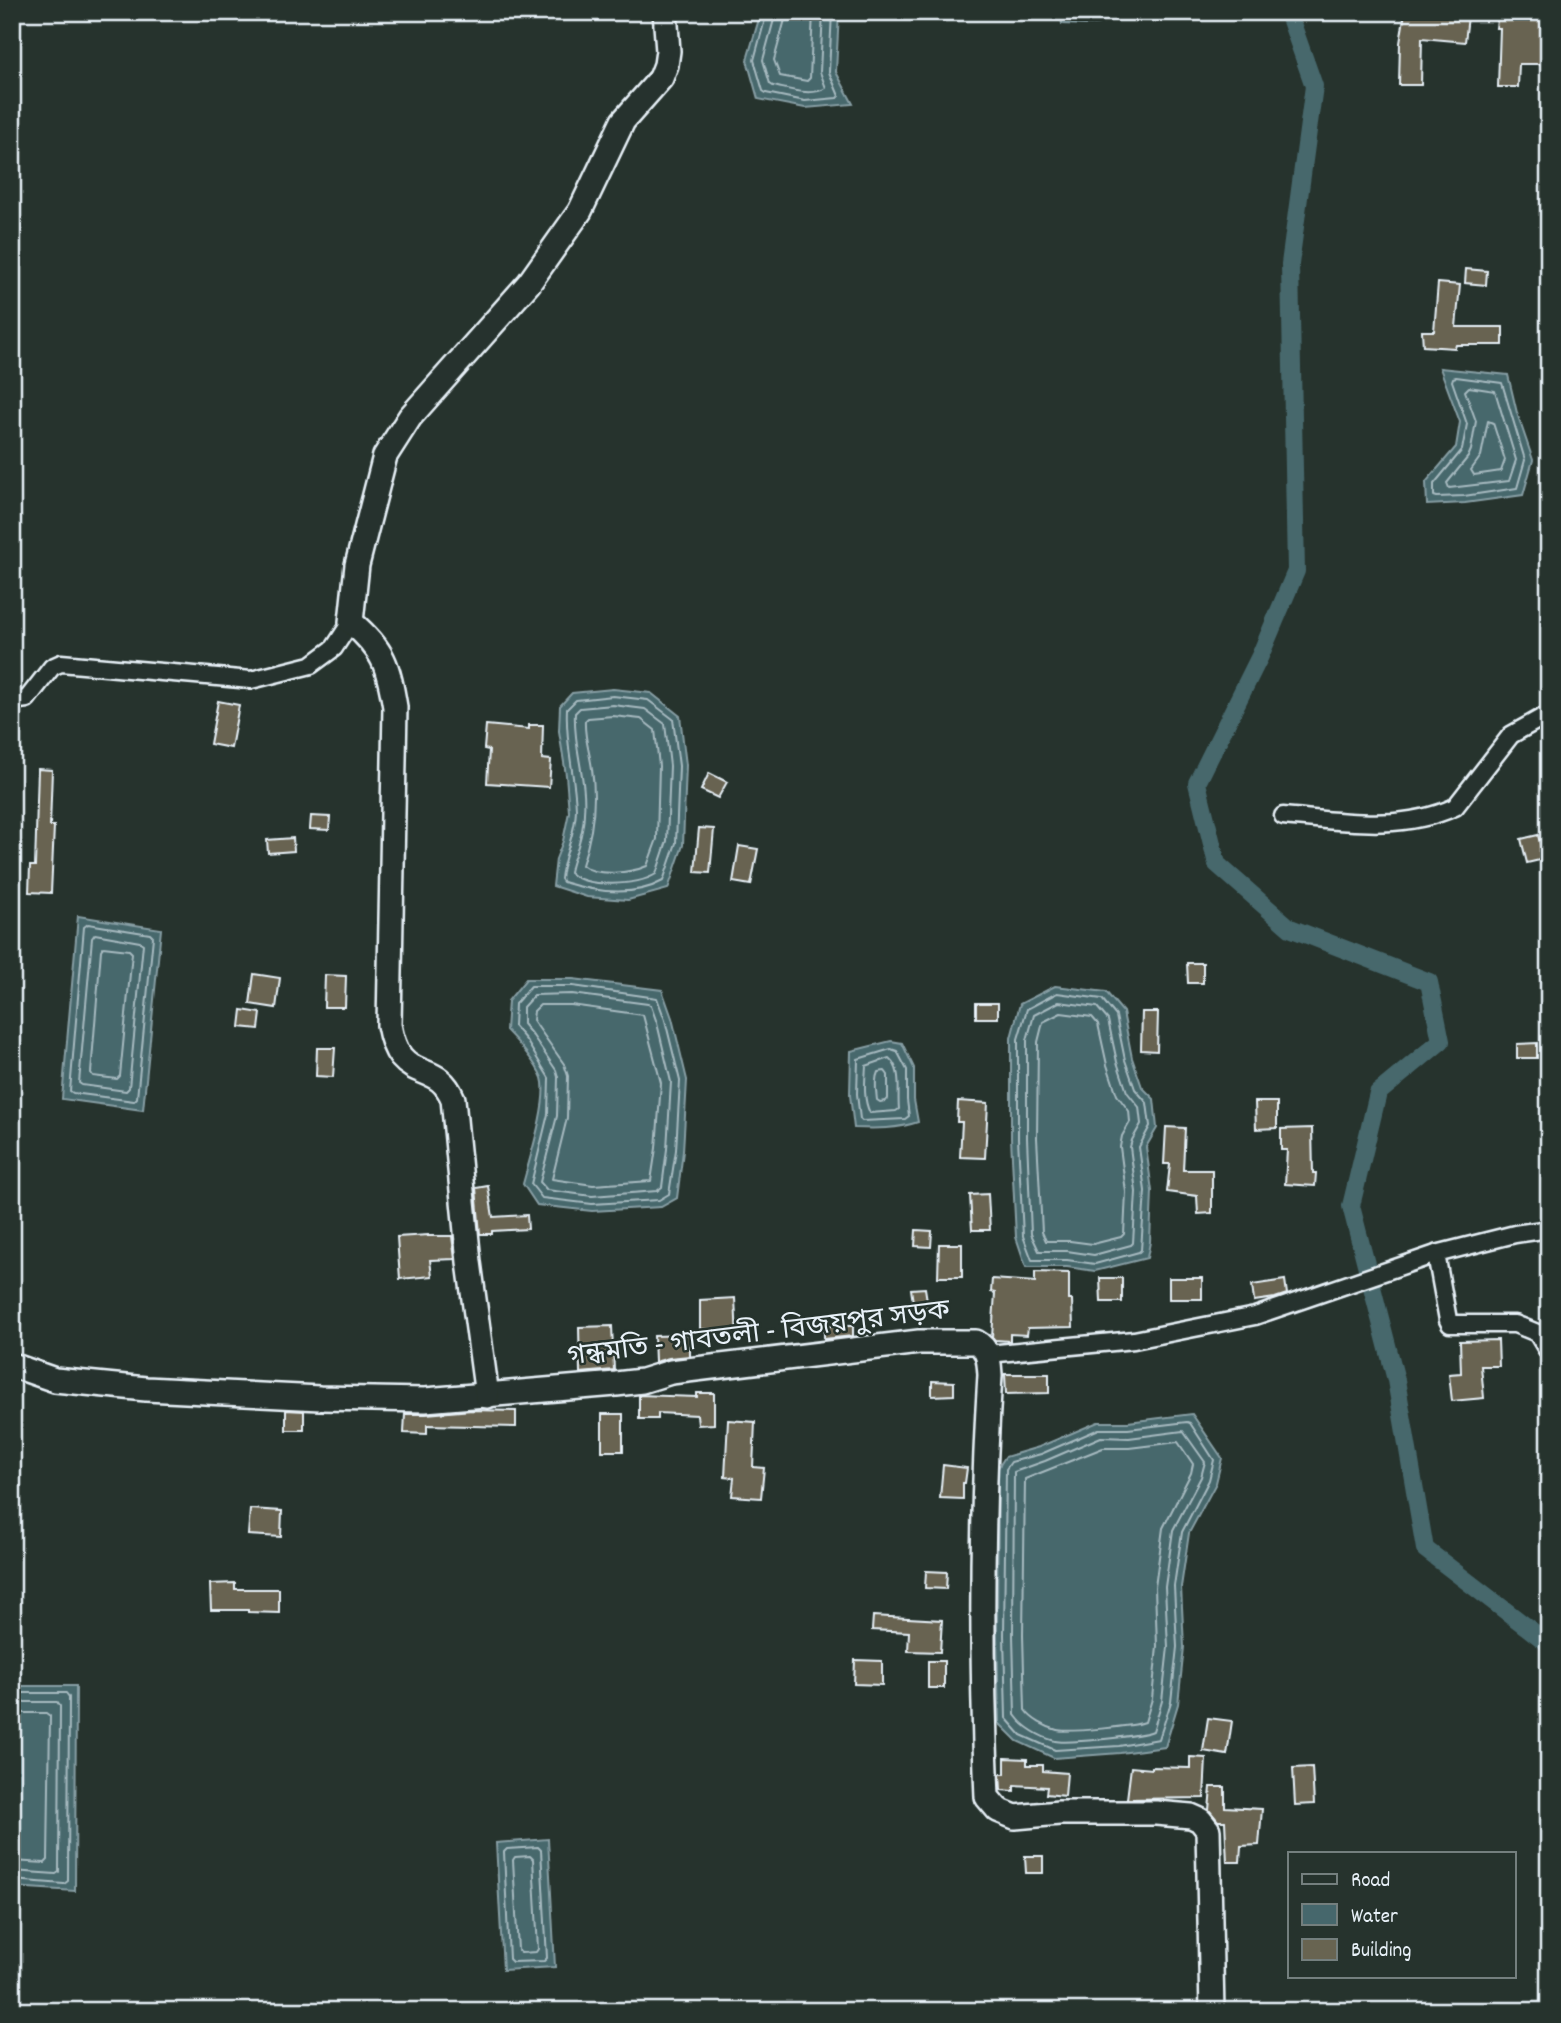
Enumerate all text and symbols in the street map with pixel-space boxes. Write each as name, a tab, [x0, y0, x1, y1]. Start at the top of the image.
street label: গন্ধমতি - গাবতলী - বিজয়পুর সড়ক	[565, 1292, 953, 1379]
legend	[1288, 1852, 1516, 1978]
text: Road	[1351, 1867, 1390, 1897]
text: Water	[1351, 1903, 1398, 1933]
text: Building	[1351, 1937, 1411, 1967]

